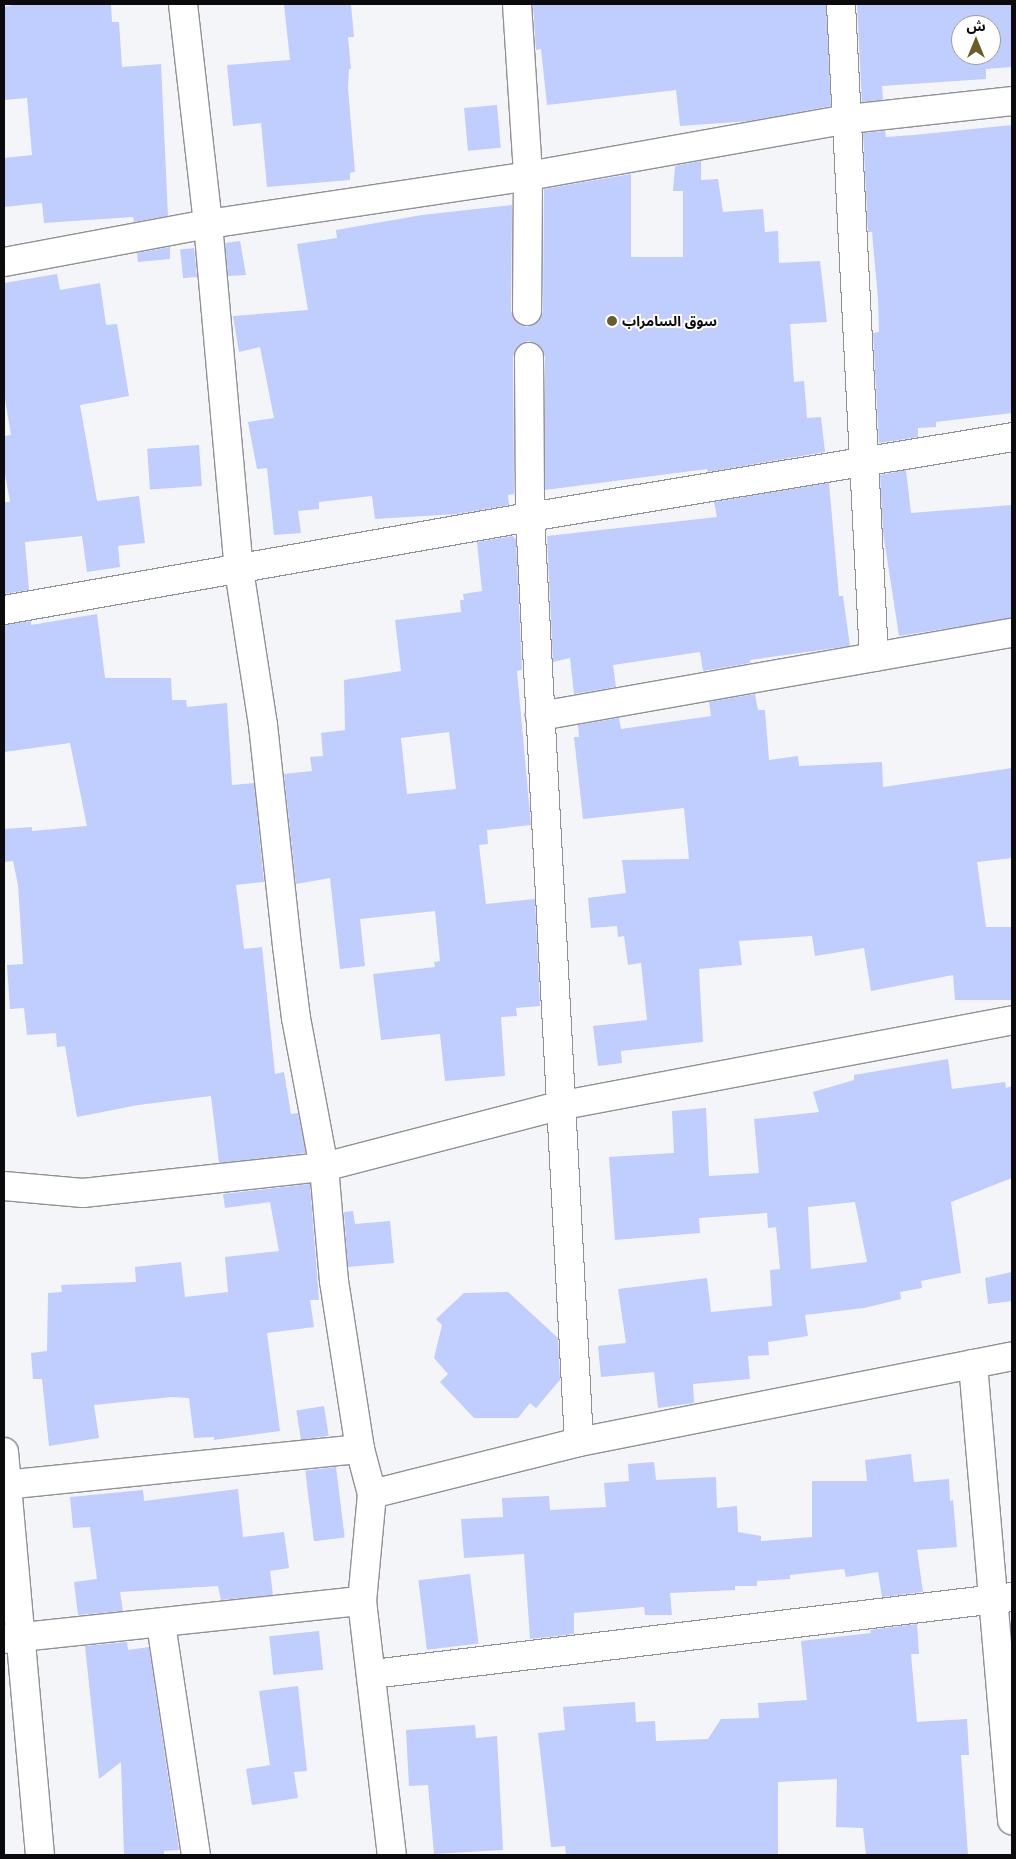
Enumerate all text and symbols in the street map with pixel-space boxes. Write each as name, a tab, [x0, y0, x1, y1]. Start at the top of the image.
north arrow	[951, 15, 1001, 65]
text: ش	[966, 17, 986, 35]
place label: سوق السامراب	[622, 313, 717, 329]
marker: سوق السامراب	[606, 315, 618, 327]

